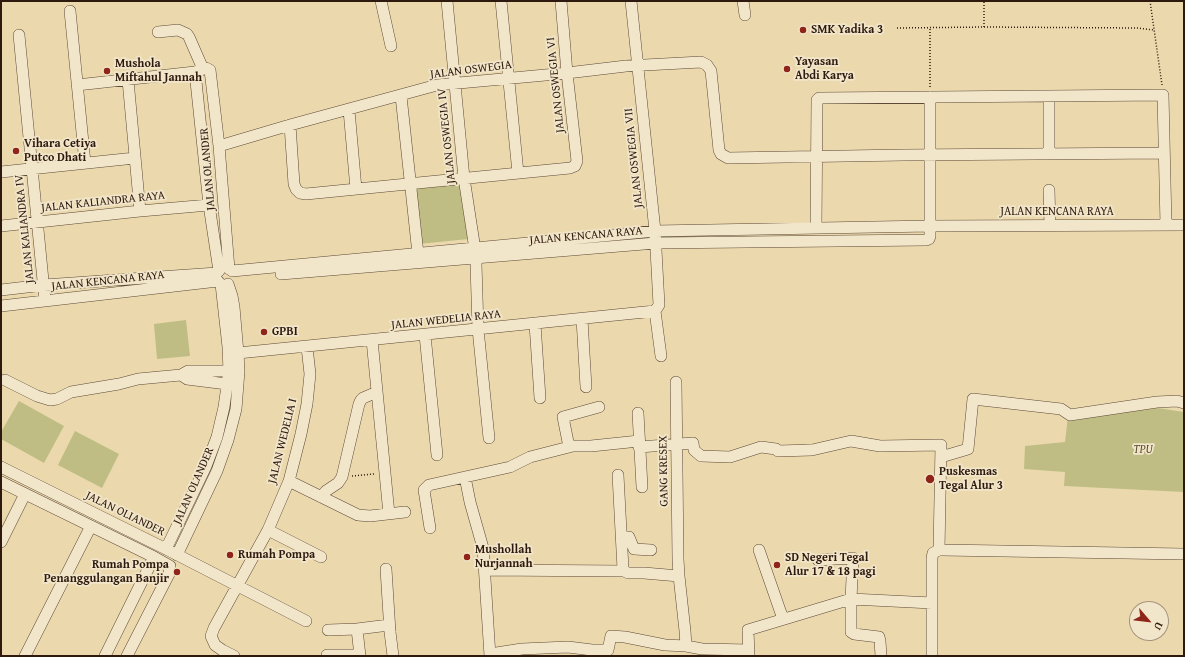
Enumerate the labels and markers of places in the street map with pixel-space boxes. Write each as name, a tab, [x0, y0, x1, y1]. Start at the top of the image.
place label: SMK Yadika 3	[811, 23, 883, 37]
marker: SMK Yadika 3	[798, 25, 808, 35]
place label: Yayasan Abdi Karya	[795, 55, 854, 83]
place label: Mushola Miftahul Jannah	[115, 57, 202, 85]
marker: Yayasan Abdi Karya	[782, 64, 792, 74]
marker: Mushola Miftahul Jannah	[102, 66, 112, 76]
place label: Vihara Cetiya Putco Dhati	[24, 137, 96, 165]
marker: Vihara Cetiya Putco Dhati	[11, 146, 21, 156]
place label: GPBI	[272, 325, 298, 339]
marker: GPBI	[259, 327, 269, 337]
place label: Puskesmas Tegal Alur 3	[939, 465, 1003, 493]
marker: Puskesmas Tegal Alur 3	[924, 473, 936, 485]
place label: Mushollah Nurjannah	[475, 543, 533, 571]
place label: Rumah Pompa	[238, 548, 315, 562]
marker: Rumah Pompa	[225, 550, 235, 560]
place label: SD Negeri Tegal Alur 17 & 18 pagi	[785, 551, 876, 579]
marker: Mushollah Nurjannah	[462, 552, 472, 562]
place label: Rumah Pompa Penanggulangan Banjir	[44, 558, 169, 586]
marker: SD Negeri Tegal Alur 17 & 18 pagi	[772, 560, 782, 570]
marker: Rumah Pompa Penanggulangan Banjir	[172, 567, 182, 577]

